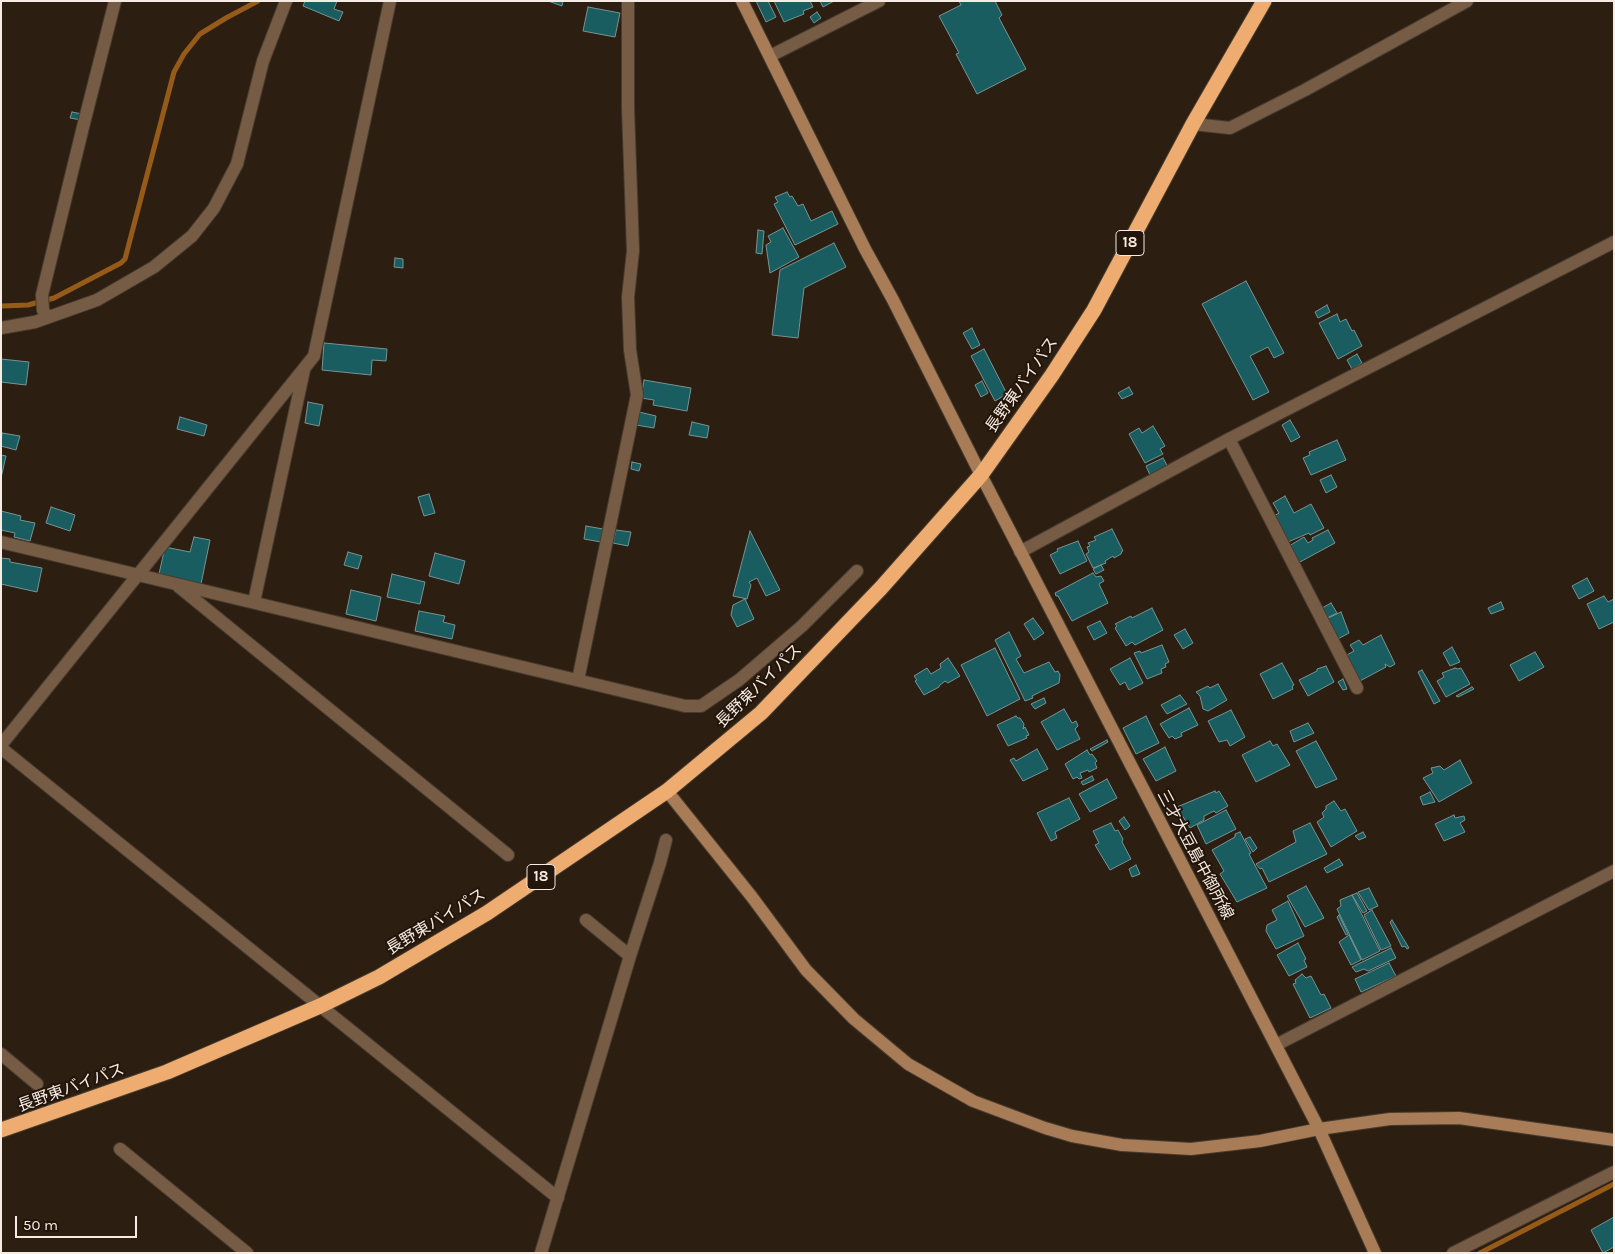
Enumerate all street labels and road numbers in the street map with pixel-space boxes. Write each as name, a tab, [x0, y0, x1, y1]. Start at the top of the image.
road number: 18	[1116, 230, 1144, 256]
street label: 長野東バイパス	[982, 334, 1062, 436]
street label: 長野東バイパス	[712, 640, 806, 732]
street label: 三才大豆島中御所線	[1153, 787, 1237, 923]
road number: 18	[527, 864, 555, 890]
street label: 長野東バイパス	[383, 885, 489, 959]
street label: 長野東バイパス	[15, 1060, 127, 1116]

